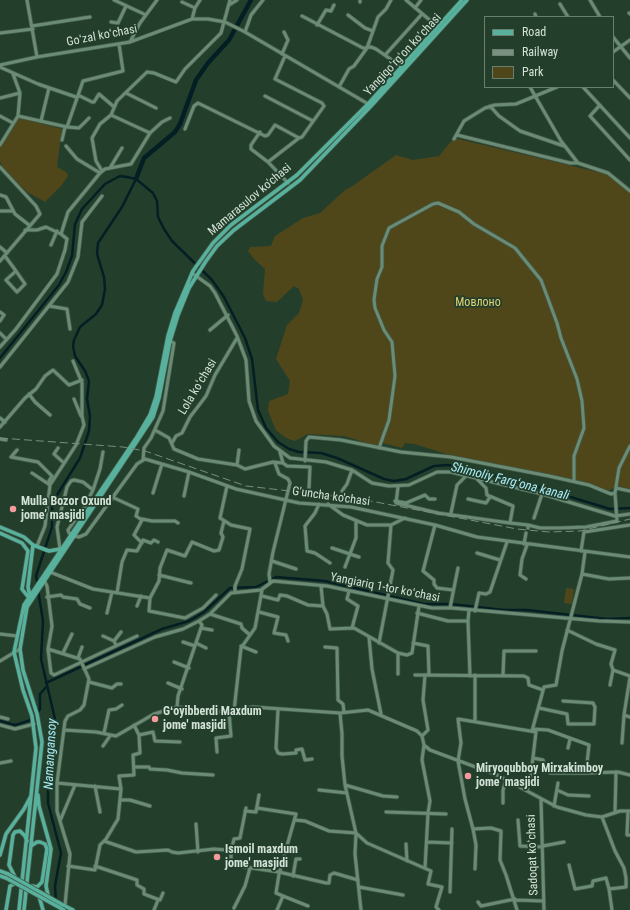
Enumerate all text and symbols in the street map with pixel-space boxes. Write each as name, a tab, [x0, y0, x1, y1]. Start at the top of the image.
street label: Yangiqoʻrgʻon koʻchasi	[361, 11, 445, 99]
legend	[484, 16, 614, 88]
street label: Goʻzal koʻchasi	[65, 22, 139, 50]
text: Road	[522, 25, 546, 39]
text: Railway	[522, 45, 558, 59]
text: Park	[522, 65, 543, 79]
street label: Mamarasulov ko'chasi	[205, 161, 295, 239]
park label: Мовлоно	[455, 296, 501, 310]
street label: Lola koʻchasi	[176, 357, 220, 417]
water label: Shimoliy Fargʻona kanali	[449, 460, 571, 504]
street label: G'uncha ko'chasi	[291, 484, 371, 510]
place label: Mulla Bozor Oxund jome’ masjidi	[21, 495, 112, 523]
marker: Mulla Bozor Oxund jome’ masjidi	[8, 504, 18, 514]
street label: Yangiariq 1-tor koʻchasi	[329, 570, 441, 606]
place label: Gʻoyibberdi Maxdum jome' masjidi	[163, 705, 262, 733]
marker: Gʻoyibberdi Maxdum jome' masjidi	[150, 714, 160, 724]
water label: Namangansoy	[41, 718, 61, 790]
place label: Miryoqubboy Mirxakimboy jome’ masjidi	[476, 762, 603, 790]
marker: Miryoqubboy Mirxakimboy jome’ masjidi	[463, 771, 473, 781]
street label: Sadoqat koʻchasi	[524, 814, 542, 896]
place label: Ismoil maxdum jome' masjidi	[225, 843, 298, 871]
marker: Ismoil maxdum jome' masjidi	[212, 852, 222, 862]

